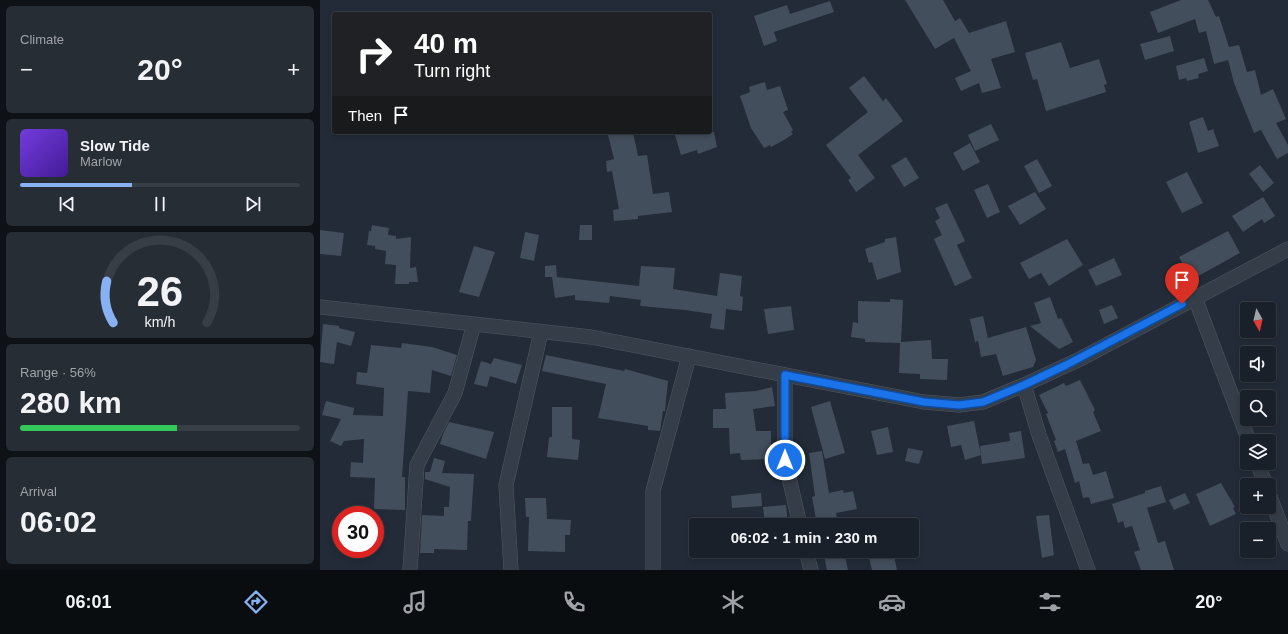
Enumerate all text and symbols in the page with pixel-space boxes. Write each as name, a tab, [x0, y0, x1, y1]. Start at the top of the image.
icon: right	[348, 28, 400, 80]
text: 40 m	[414, 28, 478, 59]
text: Climate	[20, 32, 64, 47]
text: 20°	[137, 53, 183, 86]
text: −	[20, 57, 33, 82]
text: +	[287, 57, 300, 82]
text: Turn right	[414, 61, 490, 81]
icon: arrive	[390, 104, 412, 126]
text: Then	[348, 107, 382, 124]
text: Slow Tide	[80, 137, 150, 154]
text: Marlow	[80, 154, 122, 169]
icon: previous	[56, 193, 78, 215]
icon: pause	[149, 193, 171, 215]
icon: next	[242, 193, 264, 215]
pin	[1165, 263, 1199, 304]
text: 26	[137, 268, 183, 315]
icon: arrive	[1171, 269, 1193, 291]
north arrow	[1240, 302, 1276, 338]
map controls	[1240, 302, 1276, 558]
text: km/h	[145, 314, 176, 330]
button: sound	[1240, 346, 1276, 382]
text: Range · 56%	[20, 365, 96, 380]
text: 280 km	[20, 386, 122, 419]
button: search	[1240, 390, 1276, 426]
button: layers	[1240, 434, 1276, 470]
position arrow	[764, 439, 806, 481]
button: +	[1240, 478, 1276, 514]
text: Arrival	[20, 484, 57, 499]
text: 06:02	[20, 505, 97, 538]
speed limit sign: 30	[332, 506, 384, 558]
button: −	[1240, 522, 1276, 558]
text: 06:02 · 1 min · 230 m	[731, 529, 877, 546]
icon: directions	[242, 588, 270, 616]
icon: music	[401, 588, 429, 616]
icon: phone	[560, 588, 588, 616]
icon: climate	[719, 588, 747, 616]
icon: car	[878, 588, 906, 616]
icon: filters	[1036, 588, 1064, 616]
text: 06:01	[65, 592, 111, 612]
text: 20°	[1195, 592, 1222, 612]

